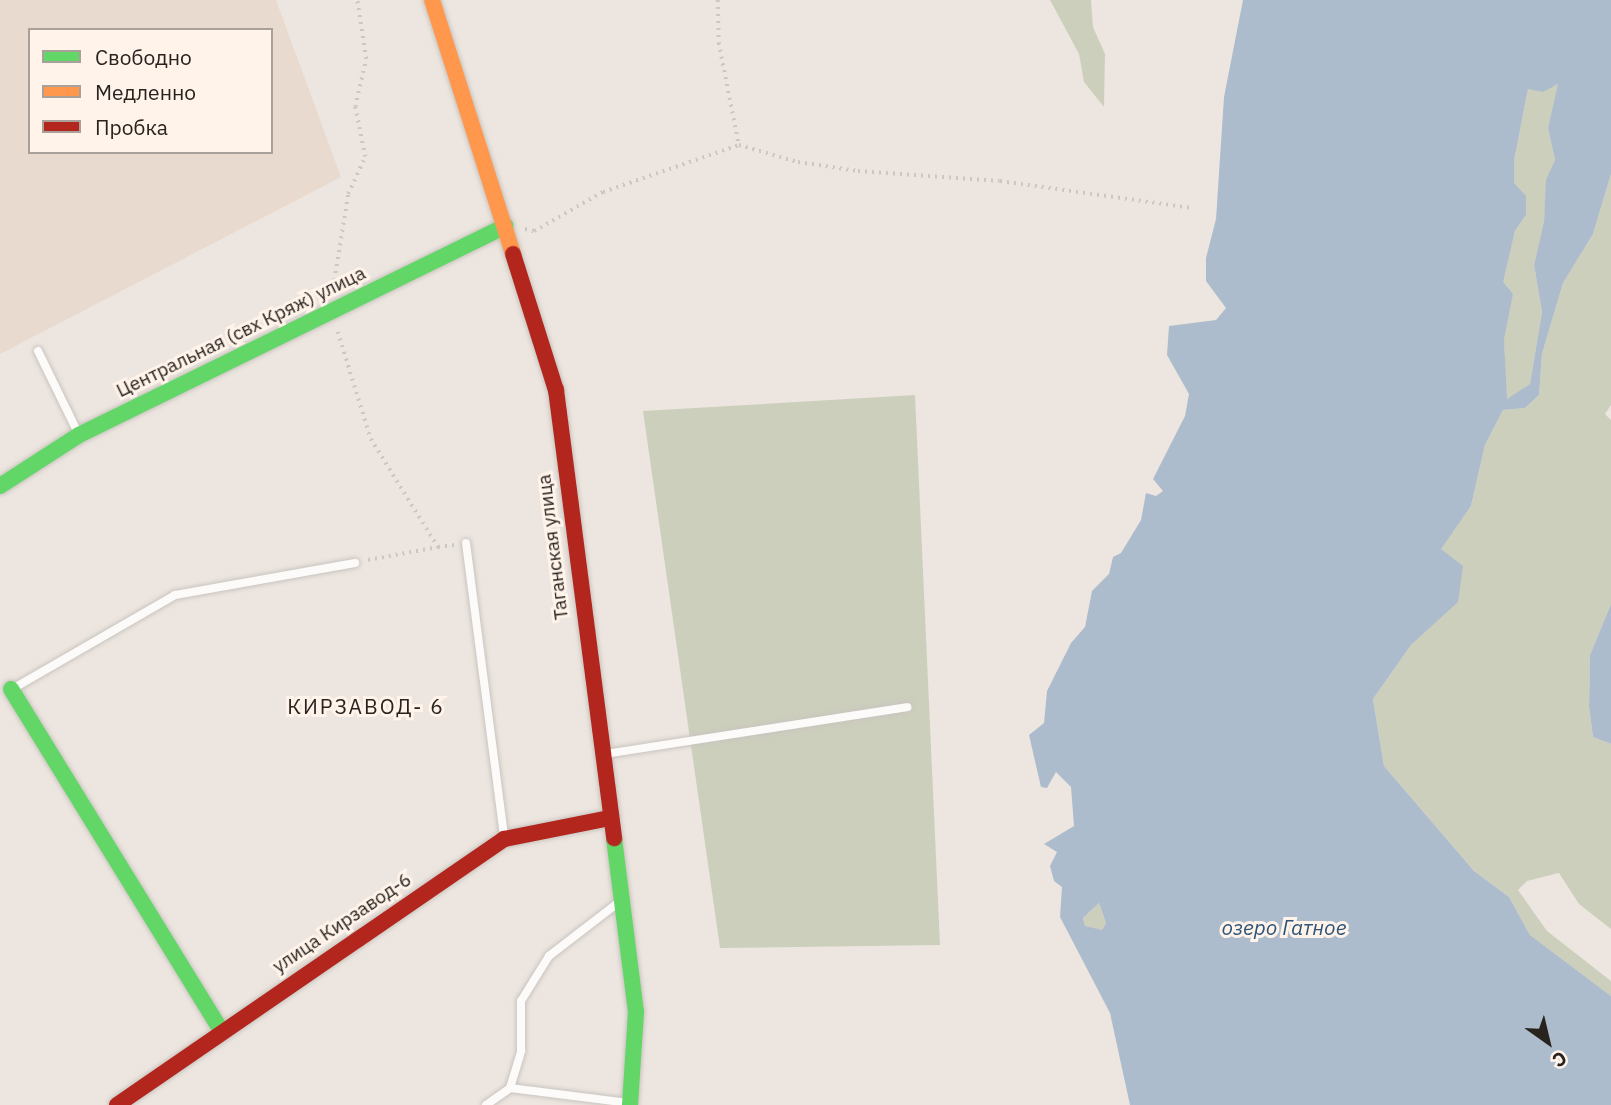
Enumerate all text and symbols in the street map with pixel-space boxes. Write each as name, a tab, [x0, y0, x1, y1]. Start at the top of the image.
legend	[28, 28, 273, 154]
text: Свободно	[95, 43, 192, 71]
text: Медленно	[95, 78, 196, 106]
text: Пробка	[95, 113, 168, 141]
street label: Центральная (свх Кряж) улица	[113, 262, 369, 402]
street label: Таганская улица	[533, 473, 573, 621]
district label: КИРЗАВОД- 6	[289, 693, 443, 719]
street label: улица Кирзавод-6	[268, 868, 416, 978]
water label: озеро Гатное	[1222, 914, 1346, 940]
north arrow	[1513, 1007, 1583, 1077]
text: С	[1548, 1046, 1572, 1073]

